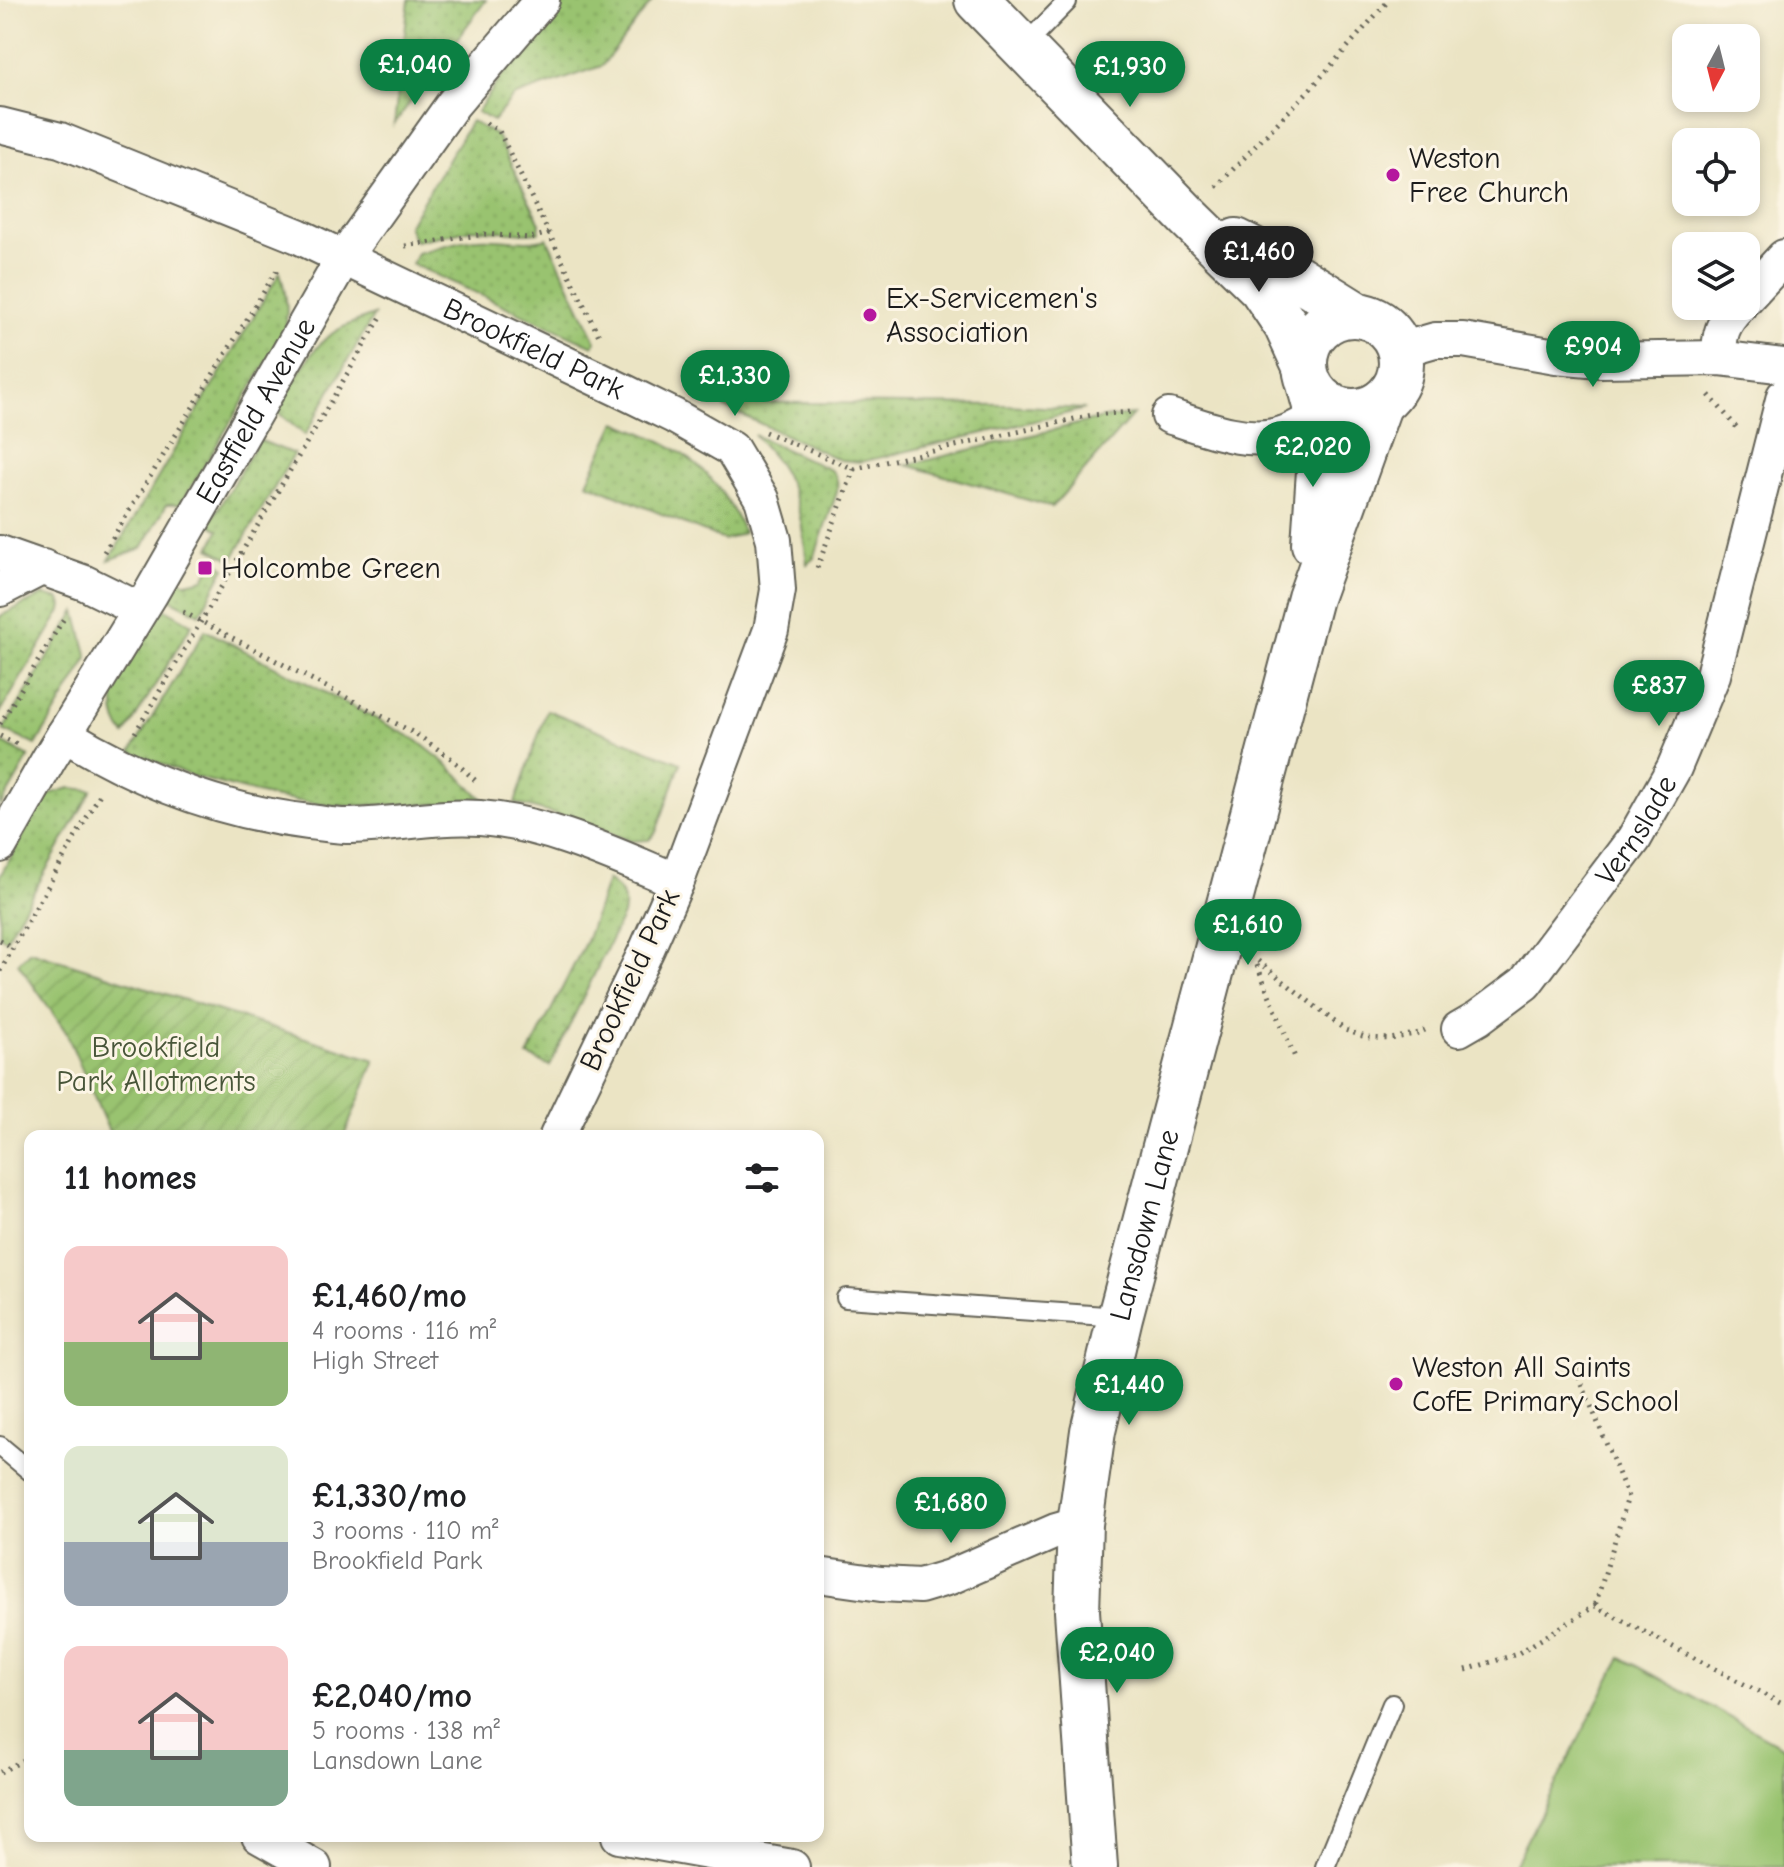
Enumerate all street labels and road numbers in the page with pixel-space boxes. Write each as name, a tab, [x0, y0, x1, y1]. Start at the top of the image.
street label: Brookfield Park	[438, 291, 631, 407]
street label: Eastfield Avenue	[189, 312, 323, 510]
street label: Vernslade	[1588, 769, 1684, 892]
street label: Brookfield Park	[573, 883, 688, 1076]
street label: Lansdown Lane	[1102, 1125, 1186, 1324]

